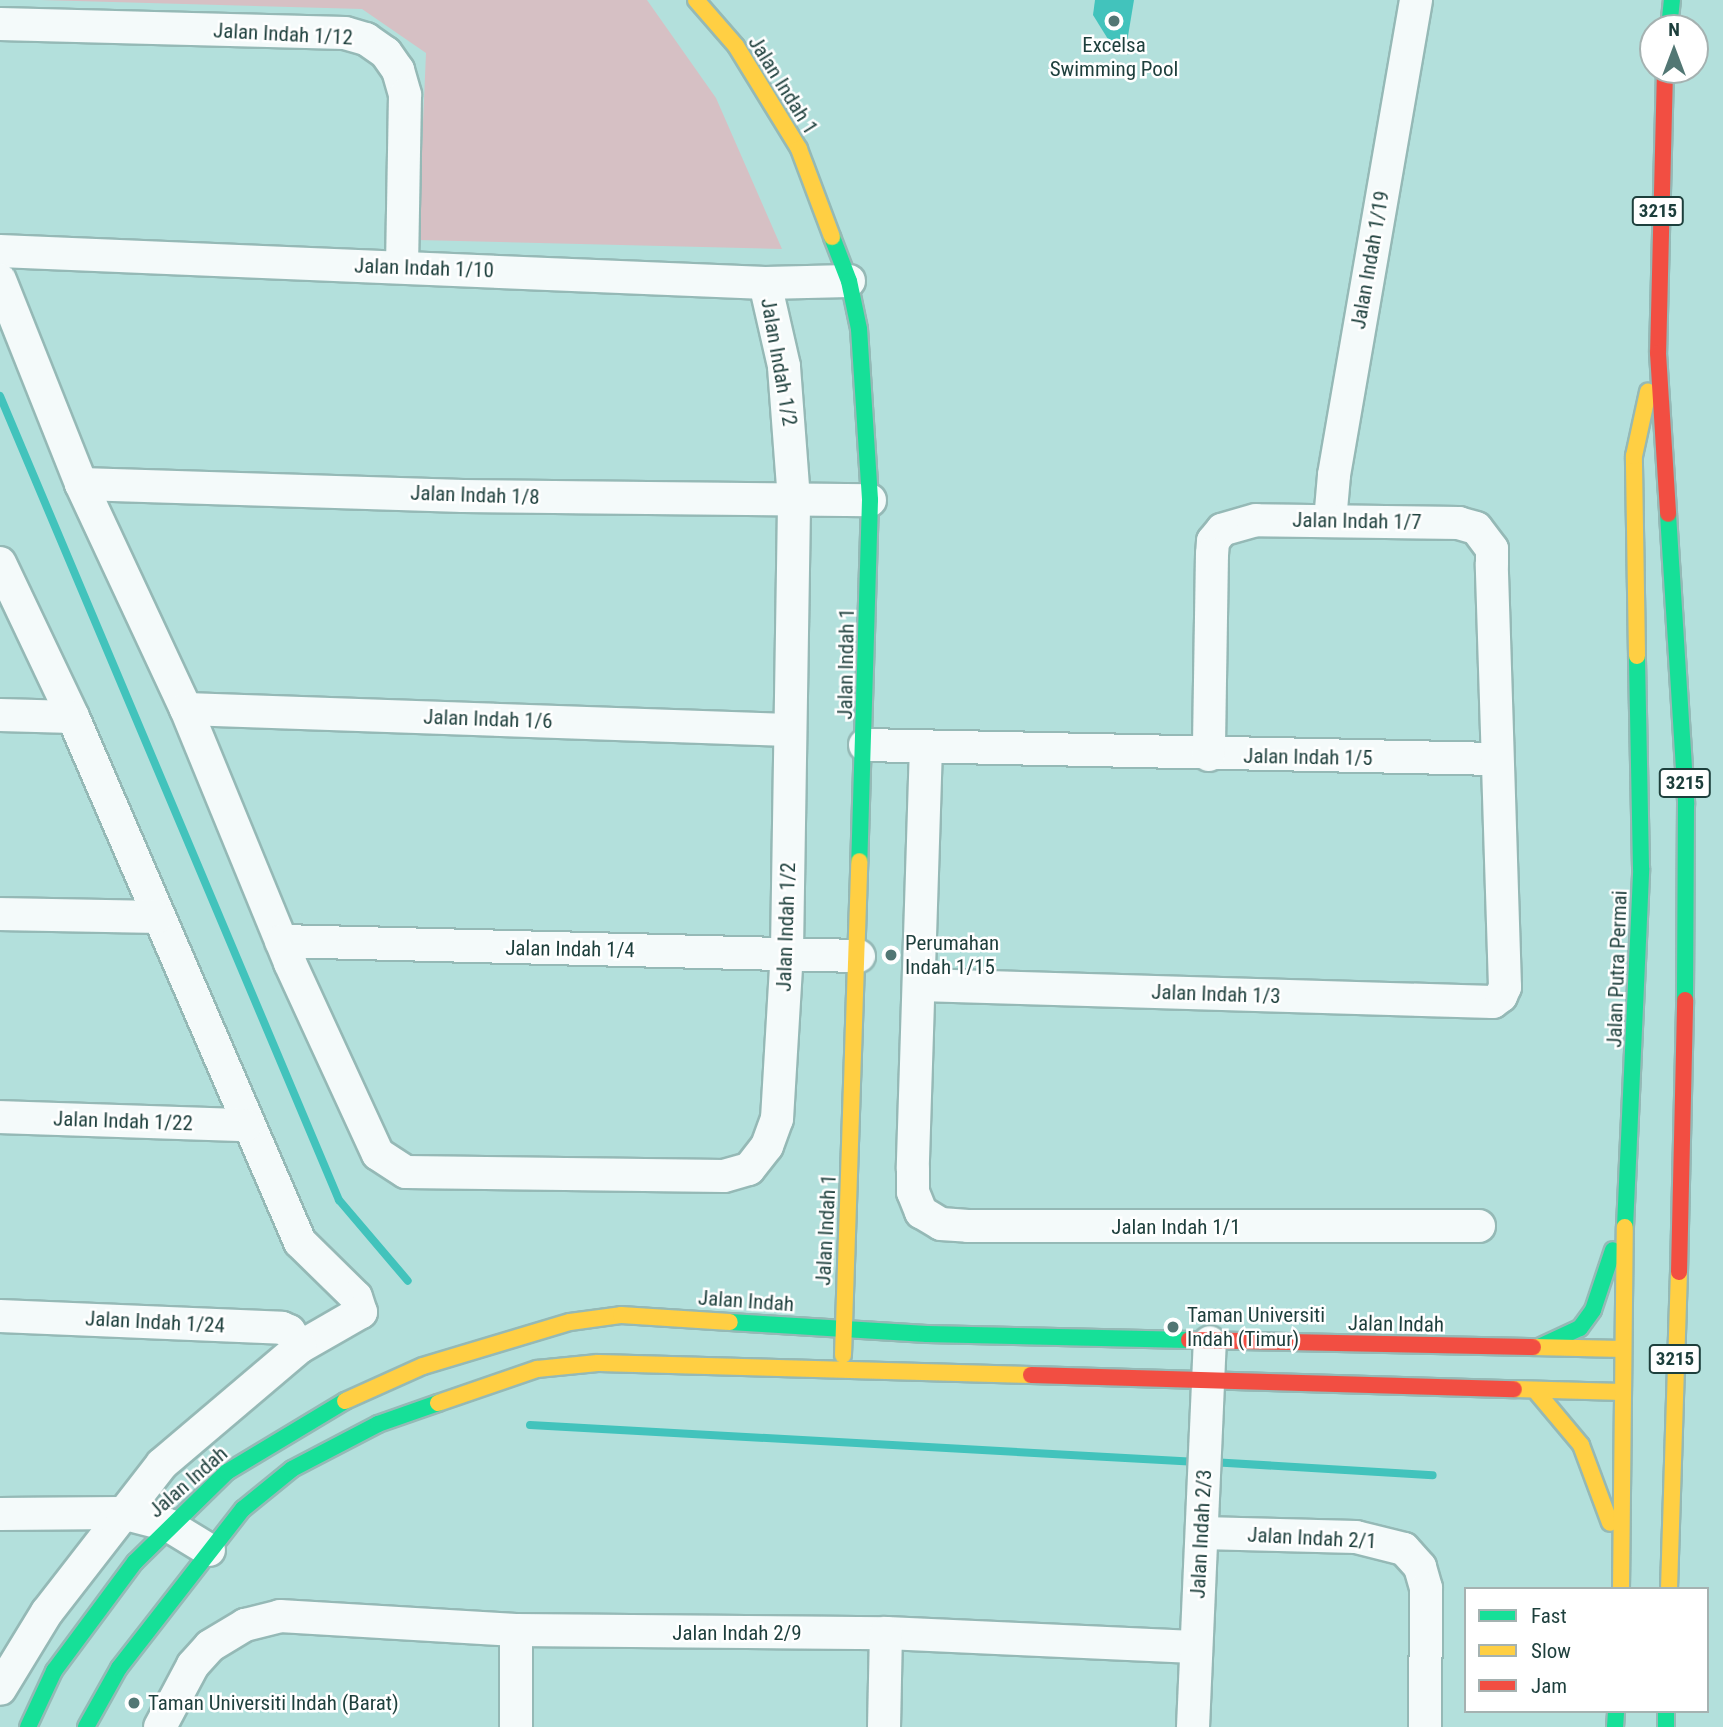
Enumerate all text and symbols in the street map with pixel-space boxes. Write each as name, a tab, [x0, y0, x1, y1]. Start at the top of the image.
marker: Excelsa Swimming Pool	[1106, 13, 1122, 29]
north arrow	[1639, 14, 1709, 84]
street label: Jalan Indah 1/12	[213, 18, 353, 50]
text: N	[1668, 18, 1680, 41]
street label: Jalan Indah 1	[743, 31, 823, 139]
place label: Excelsa Swimming Pool	[1050, 32, 1178, 82]
street label: Jalan Indah 1/19	[1345, 189, 1395, 331]
road number: 3215	[1632, 196, 1684, 226]
street label: Jalan Indah 1/10	[354, 253, 494, 283]
street label: Jalan Indah 1/2	[755, 296, 803, 428]
street label: Jalan Indah 1/8	[410, 480, 540, 510]
street label: Jalan Indah 1/7	[1292, 507, 1422, 535]
street label: Jalan Indah 1	[832, 608, 860, 720]
street label: Jalan Indah 1/6	[423, 704, 553, 734]
street label: Jalan Indah 1/5	[1243, 743, 1373, 771]
road number: 3215	[1659, 768, 1711, 798]
street label: Jalan Indah 1/2	[771, 862, 801, 992]
street label: Jalan Putra Permai	[1602, 890, 1632, 1048]
place label: Perumahan Indah 1/15	[905, 930, 999, 980]
street label: Jalan Indah 1/4	[505, 935, 635, 963]
marker: Perumahan Indah 1/15	[883, 947, 899, 963]
street label: Jalan Indah 1/3	[1151, 979, 1281, 1009]
street label: Jalan Indah 1/22	[53, 1106, 193, 1136]
street label: Jalan Indah 1	[811, 1174, 841, 1286]
street label: Jalan Indah 1/1	[1111, 1214, 1241, 1240]
street label: Jalan Indah	[697, 1285, 795, 1317]
place label: Taman Universiti Indah (Timur)	[1187, 1302, 1325, 1352]
street label: Jalan Indah 1/24	[85, 1306, 225, 1338]
street label: Jalan Indah	[1348, 1311, 1444, 1337]
marker: Taman Universiti Indah (Timur)	[1165, 1319, 1181, 1335]
road number: 3215	[1649, 1344, 1701, 1374]
street label: Jalan Indah	[143, 1441, 233, 1523]
street label: Jalan Indah 2/3	[1185, 1469, 1217, 1599]
street label: Jalan Indah 2/1	[1247, 1522, 1377, 1554]
legend	[1464, 1587, 1709, 1713]
text: Fast	[1531, 1604, 1567, 1628]
street label: Jalan Indah 2/9	[672, 1620, 802, 1646]
text: Slow	[1531, 1639, 1571, 1663]
text: Jam	[1531, 1674, 1567, 1698]
place label: Taman Universiti Indah (Barat)	[148, 1690, 399, 1716]
marker: Taman Universiti Indah (Barat)	[126, 1695, 142, 1711]

